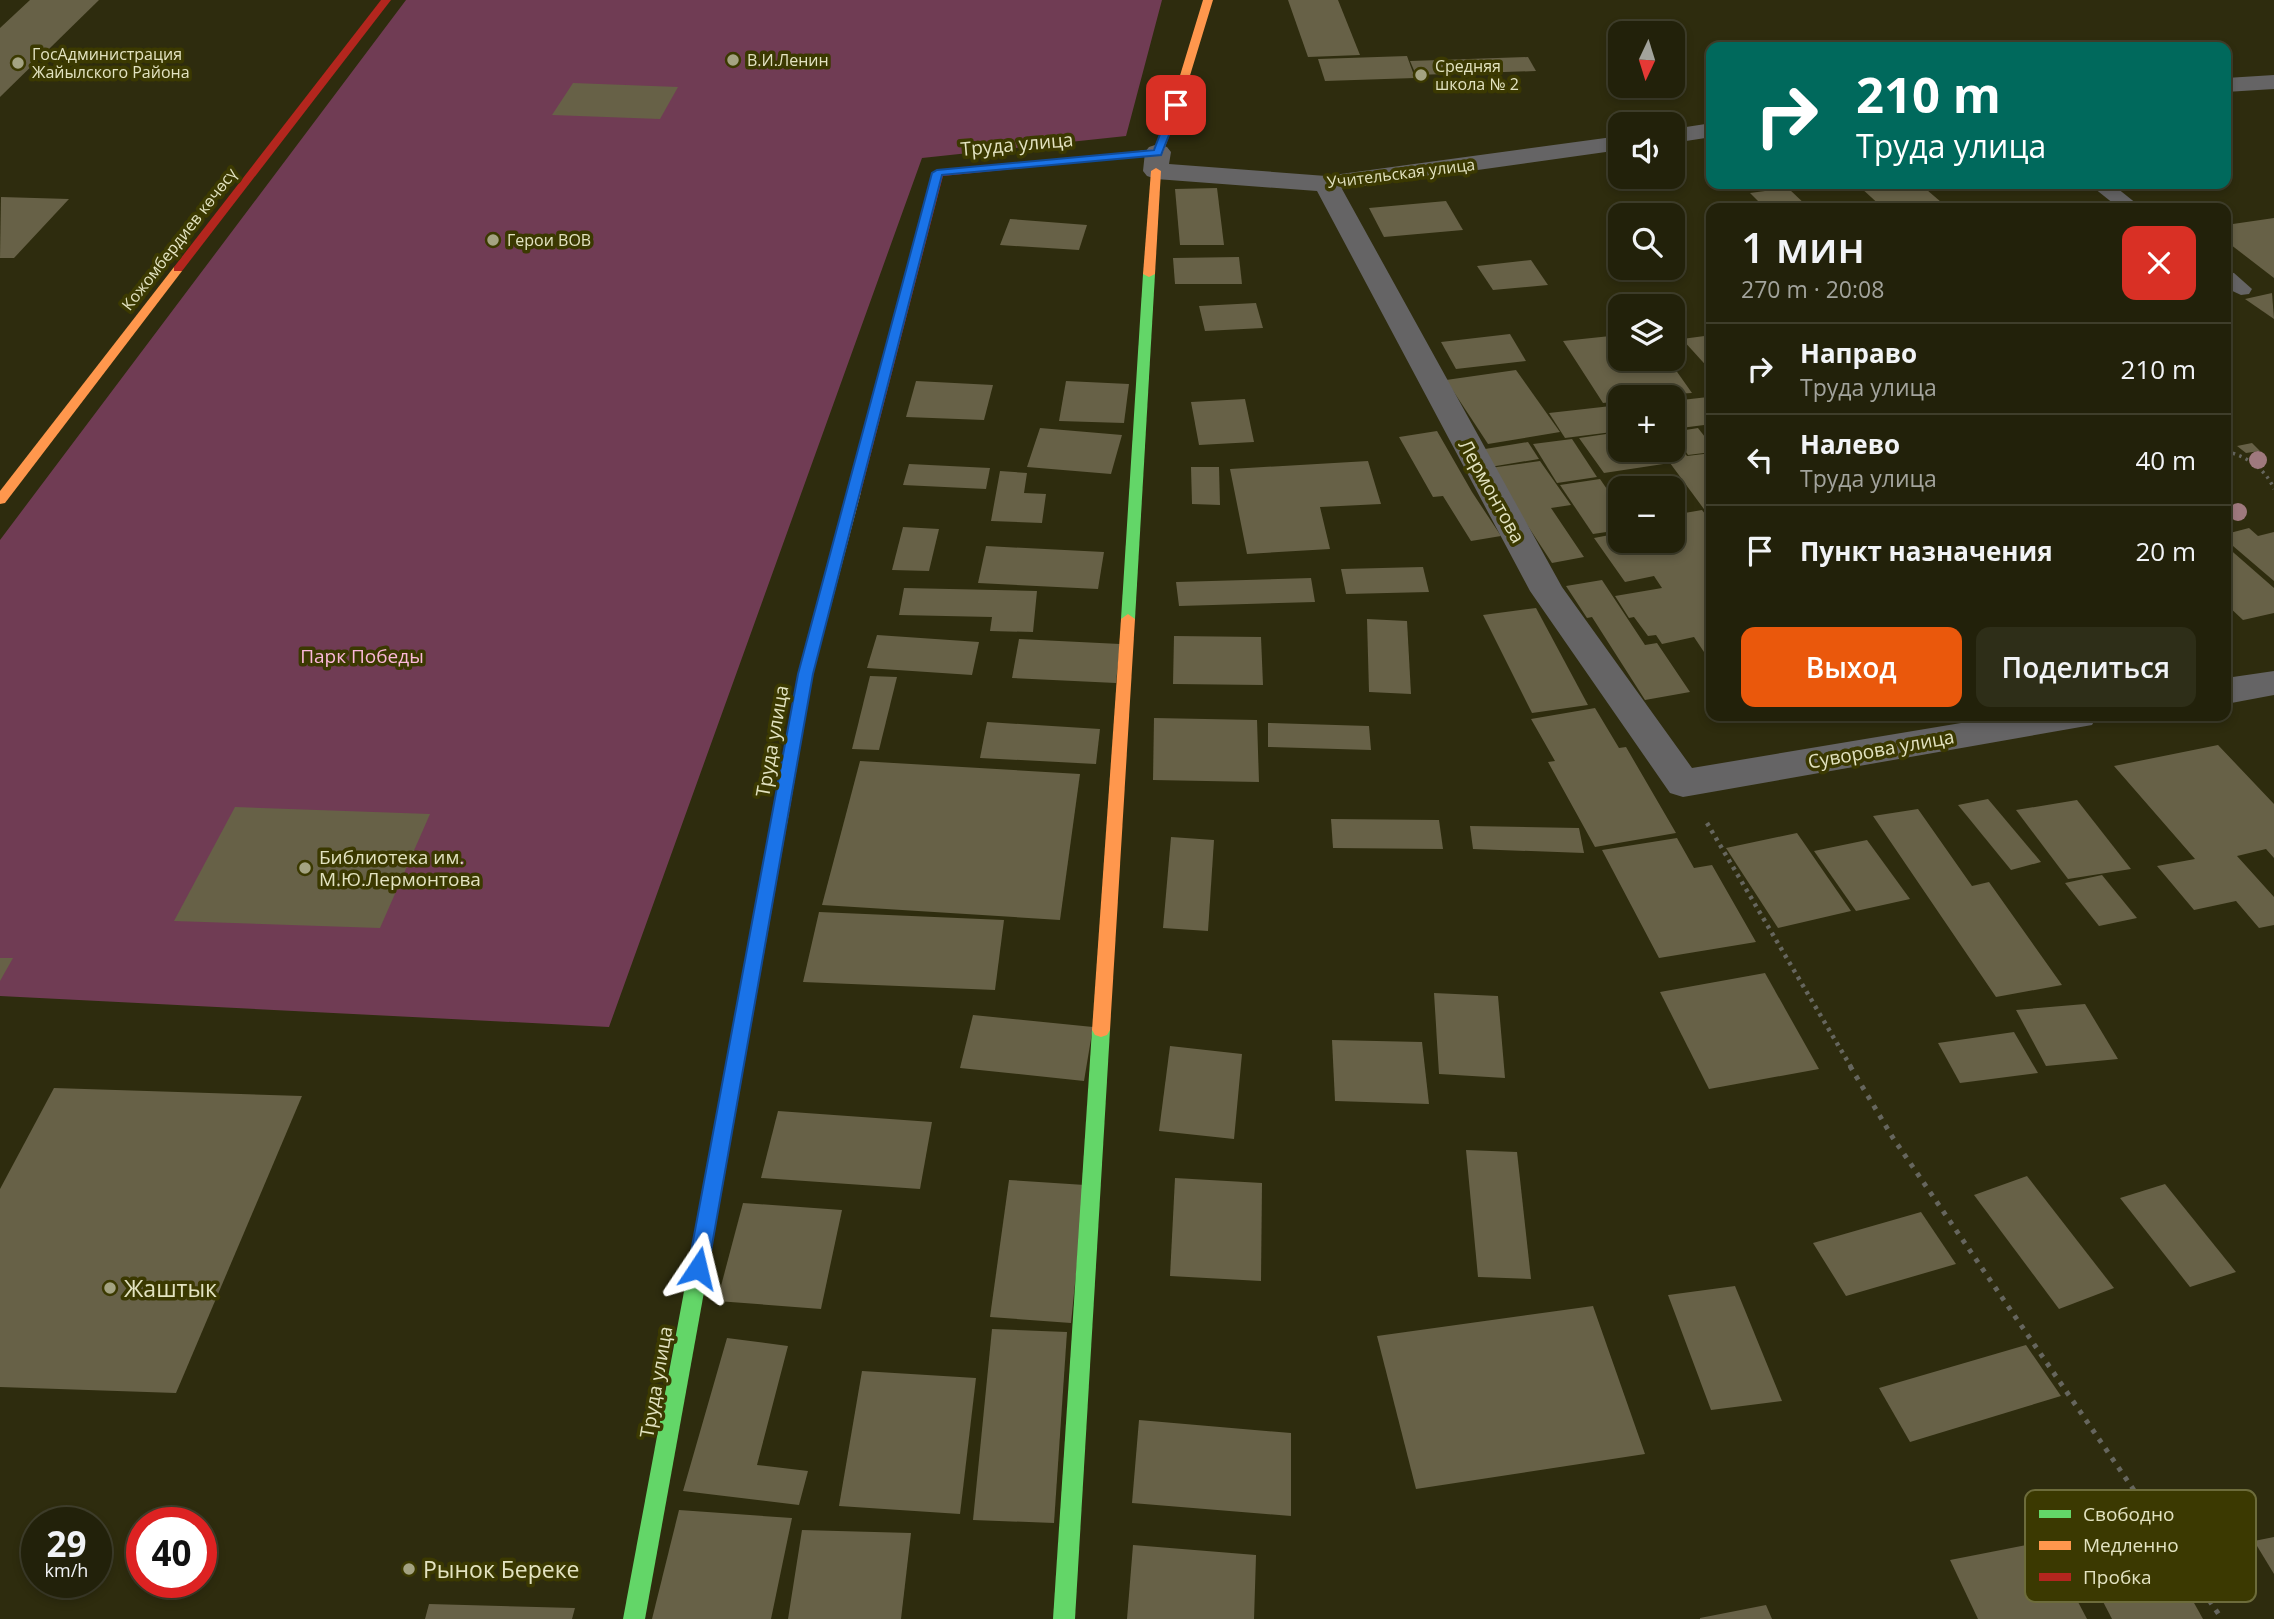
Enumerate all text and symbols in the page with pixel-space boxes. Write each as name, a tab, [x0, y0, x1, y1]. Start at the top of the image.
north arrow	[1608, 21, 1685, 98]
map controls	[1608, 21, 1685, 553]
place label: ГосАдминистрация Жайылского Района	[32, 43, 190, 83]
place label: В.И.Ленин	[747, 49, 829, 71]
marker: В.И.Ленин	[725, 52, 741, 68]
marker: ГосАдминистрация Жайылского Района	[10, 55, 26, 71]
place label: Средняя школа № 2	[1435, 55, 1519, 95]
text: 210 m	[1856, 61, 2001, 127]
marker: Средняя школа № 2	[1413, 67, 1429, 83]
icon: right	[1741, 70, 1832, 161]
pin	[1146, 75, 1206, 135]
icon: arrive	[1157, 86, 1195, 124]
button: sound	[1608, 112, 1685, 189]
text: Труда улица	[1856, 124, 2046, 167]
street label: Труда улица	[960, 126, 1074, 162]
street label: Учительская улица	[1326, 153, 1476, 193]
street label: Кожомбердиев көчөсү	[116, 163, 242, 315]
button: search	[1608, 203, 1685, 280]
text: 1 мин	[1741, 218, 1865, 275]
button: close	[2122, 226, 2196, 300]
place label: Герои ВОВ	[507, 229, 591, 251]
marker: Герои ВОВ	[485, 232, 501, 248]
text: 270 m · 20:08	[1741, 273, 1884, 305]
button: layers	[1608, 294, 1685, 371]
text: Направо	[1800, 335, 1917, 371]
icon: right	[1741, 350, 1779, 388]
text: 210 m	[2121, 351, 2196, 387]
text: Труда улица	[1800, 371, 1937, 403]
button: +	[1608, 385, 1685, 462]
text: Налево	[1800, 426, 1900, 462]
street label: Лермонтова	[1453, 434, 1531, 548]
icon: left	[1741, 441, 1779, 479]
text: 40 m	[2135, 442, 2196, 478]
text: Труда улица	[1800, 462, 1937, 494]
button: −	[1608, 476, 1685, 553]
icon: arrive	[1741, 532, 1779, 570]
text: Пункт назначения	[1800, 533, 2053, 569]
text: 20 m	[2135, 533, 2196, 569]
button: Выход	[1741, 627, 1962, 707]
button: Поделиться	[1976, 627, 2196, 707]
park label: Парк Победы	[300, 643, 424, 669]
street label: Труда улица	[749, 683, 795, 799]
street label: Суворова улица	[1806, 723, 1956, 775]
place label: Библиотека им. М.Ю.Лермонтова	[319, 844, 481, 892]
marker: Библиотека им. М.Ю.Лермонтова	[297, 860, 313, 876]
position arrow	[661, 1231, 735, 1305]
place label: Жаштык	[124, 1272, 217, 1304]
marker: Жаштык	[102, 1280, 118, 1296]
street label: Труда улица	[633, 1324, 679, 1440]
legend	[2025, 1490, 2256, 1602]
text: Свободно	[2083, 1501, 2174, 1527]
speed limit sign: 40	[126, 1507, 217, 1598]
text: 29	[46, 1520, 87, 1567]
text: Медленно	[2083, 1532, 2179, 1558]
place label: Рынок Береке	[423, 1553, 580, 1585]
text: km/h	[45, 1558, 88, 1582]
marker: Рынок Береке	[401, 1561, 417, 1577]
text: Пробка	[2083, 1564, 2152, 1590]

